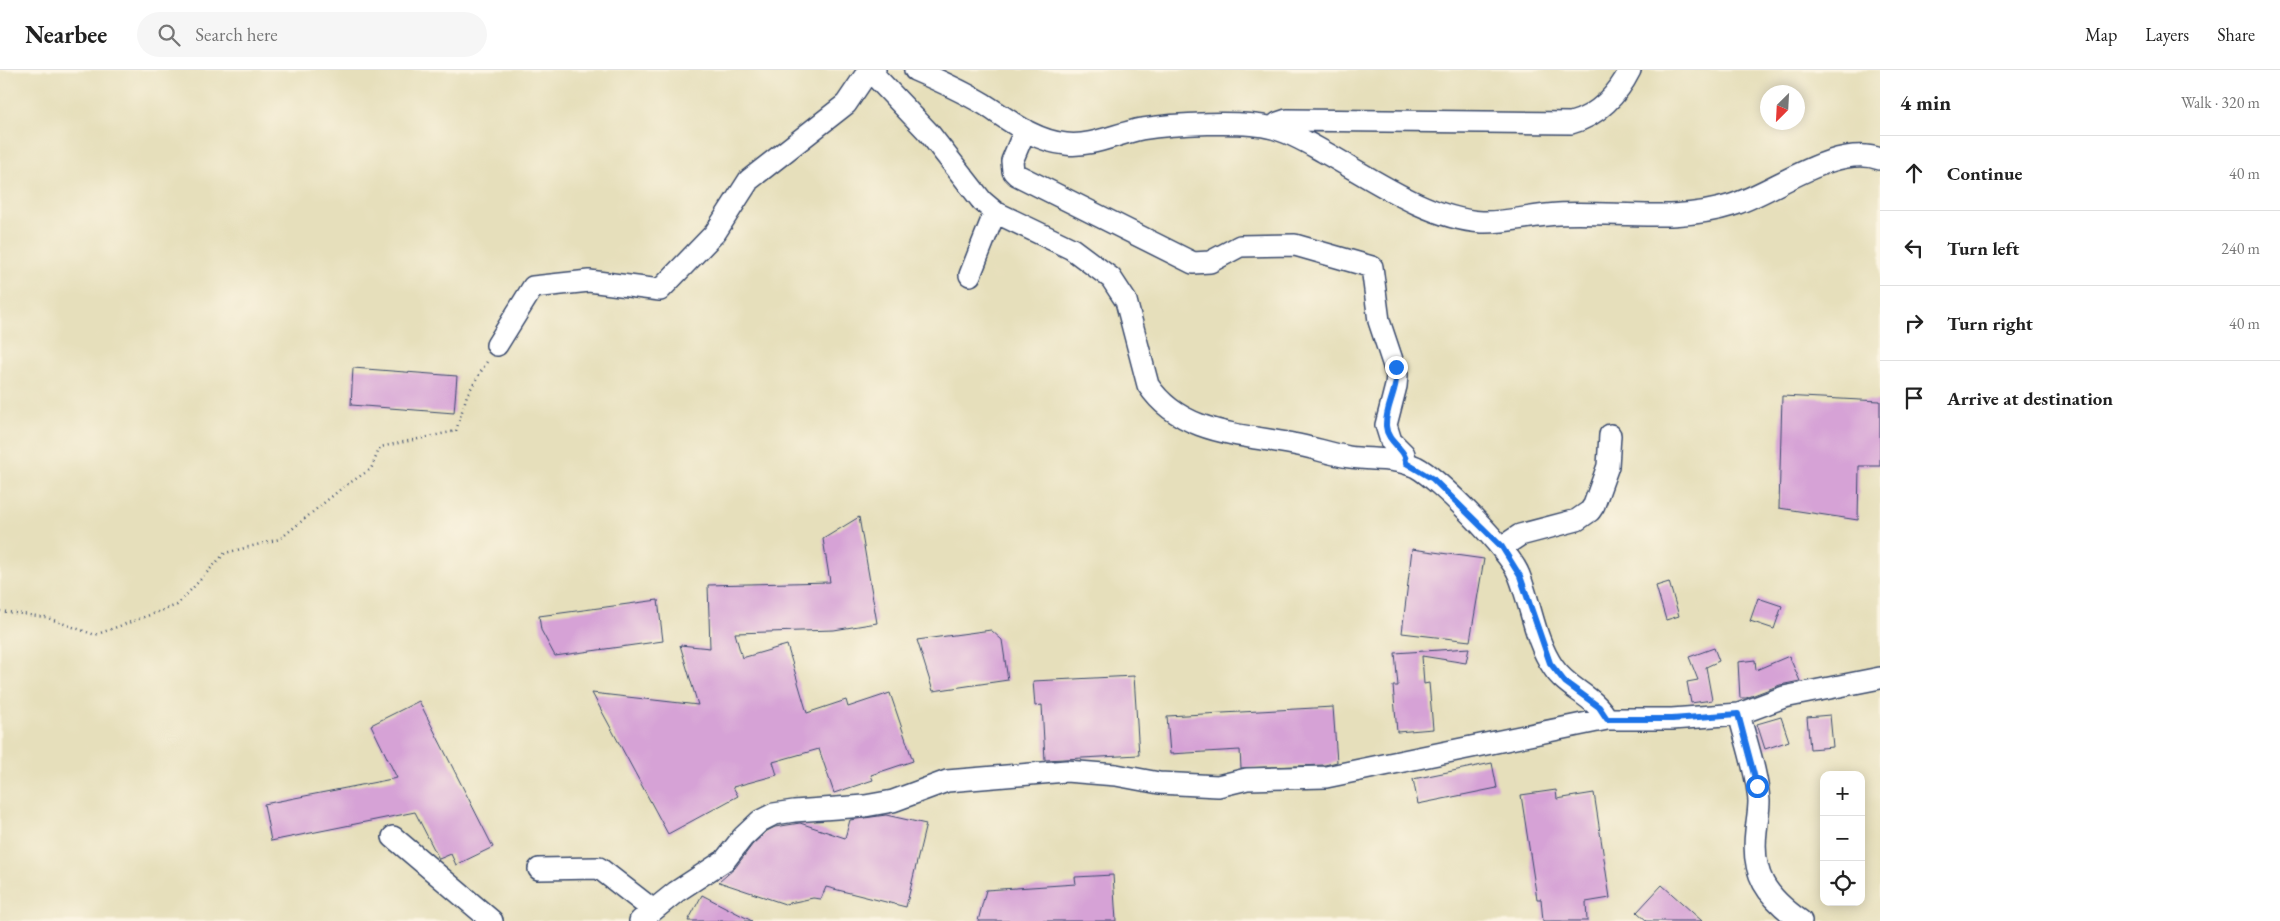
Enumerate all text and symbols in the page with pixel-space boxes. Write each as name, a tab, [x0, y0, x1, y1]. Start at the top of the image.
search box	[137, 12, 487, 57]
text: Nearbee	[25, 19, 107, 50]
icon: search	[155, 21, 183, 49]
text: Search here	[195, 22, 278, 47]
text: Map	[2085, 23, 2117, 46]
text: Layers	[2145, 23, 2189, 46]
text: Share	[2217, 23, 2255, 46]
north arrow	[1760, 85, 1805, 130]
text: 4 min	[1900, 89, 1951, 116]
text: Walk · 320 m	[2181, 92, 2260, 113]
icon: ahead	[1900, 159, 1928, 187]
text: Continue	[1947, 161, 2022, 186]
text: 40 m	[2229, 163, 2260, 184]
icon: left	[1900, 234, 1928, 262]
text: Turn left	[1947, 236, 2019, 261]
text: 240 m	[2221, 238, 2260, 259]
icon: right	[1900, 309, 1928, 337]
text: Turn right	[1947, 311, 2033, 336]
text: 40 m	[2229, 313, 2260, 334]
route end	[1385, 356, 1408, 379]
icon: arrive	[1900, 384, 1928, 412]
text: Arrive at destination	[1947, 386, 2113, 411]
map controls	[1820, 771, 1865, 906]
button: +	[1820, 771, 1865, 816]
route start	[1746, 775, 1769, 798]
button: −	[1820, 816, 1865, 861]
button: locate	[1820, 861, 1865, 906]

